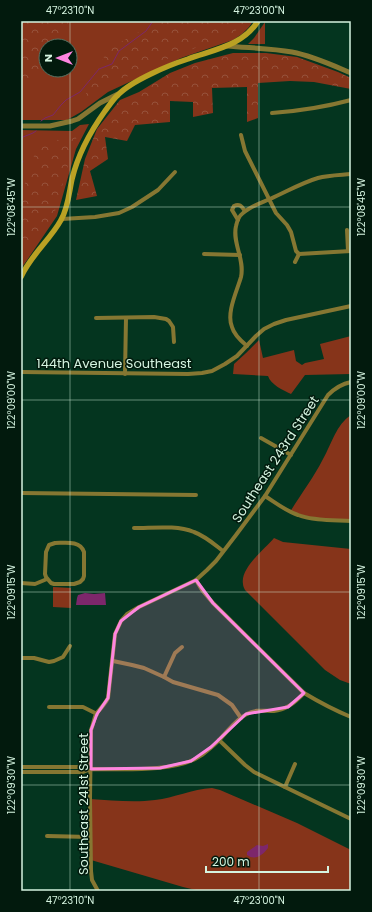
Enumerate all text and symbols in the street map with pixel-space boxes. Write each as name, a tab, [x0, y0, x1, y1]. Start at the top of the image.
text: 47°23'10"N	[46, 3, 94, 18]
text: 47°23'00"N	[233, 3, 285, 18]
north arrow	[38, 38, 78, 78]
text: N	[40, 54, 56, 62]
text: 122°08'45"W	[4, 178, 19, 236]
text: 122°08'45"W	[354, 178, 369, 236]
street label: 144th Avenue Southeast	[36, 354, 192, 373]
text: 122°09'00"W	[4, 371, 19, 429]
text: 122°09'00"W	[354, 371, 369, 429]
street label: Southeast 243rd Street	[227, 392, 324, 526]
text: 122°09'15"W	[4, 564, 19, 620]
text: 122°09'15"W	[354, 564, 369, 620]
street label: Southeast 241st Street	[74, 733, 93, 875]
text: 122°09'30"W	[4, 756, 19, 814]
text: 122°09'30"W	[354, 756, 369, 814]
scale bar	[206, 848, 328, 874]
text: 200 m	[212, 853, 250, 870]
text: 47°23'10"N	[46, 893, 94, 908]
text: 47°23'00"N	[233, 893, 285, 908]

